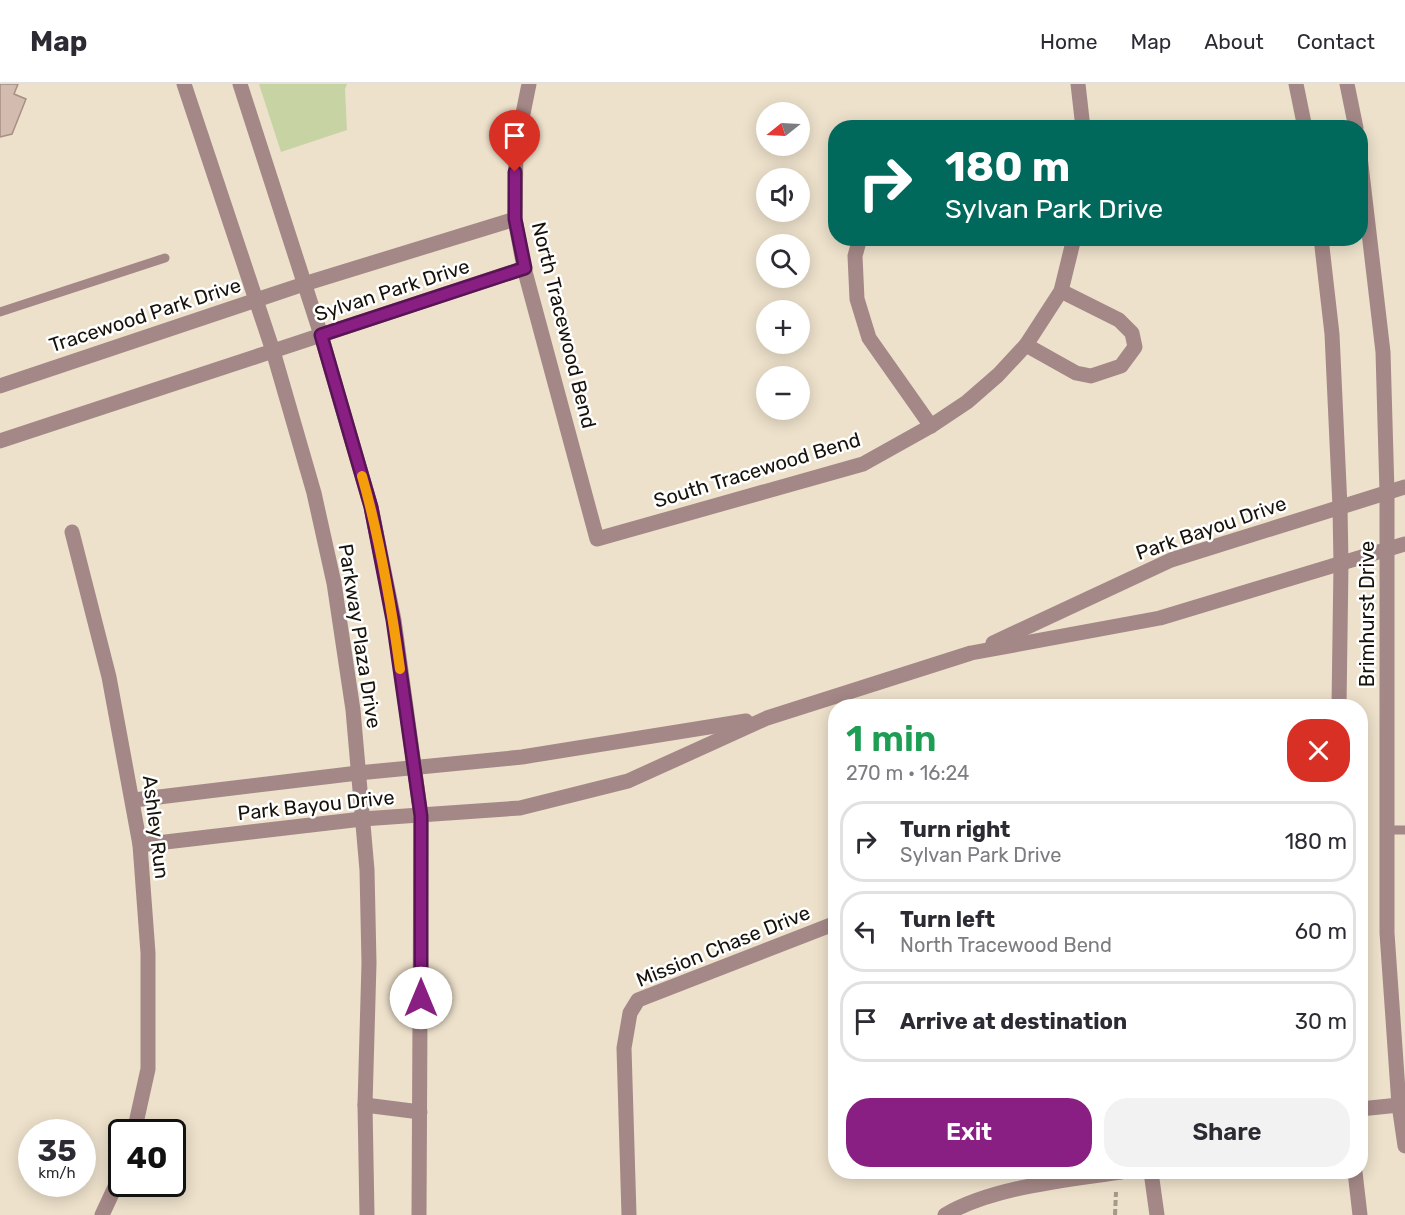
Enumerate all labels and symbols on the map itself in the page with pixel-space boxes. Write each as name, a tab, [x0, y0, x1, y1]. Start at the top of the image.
north arrow	[756, 102, 810, 156]
pin	[489, 110, 540, 172]
street label: North Tracewood Bend	[527, 219, 601, 431]
street label: Sylvan Park Drive	[311, 254, 473, 326]
street label: Tracewood Park Drive	[46, 273, 244, 357]
street label: South Tracewood Bend	[651, 427, 863, 513]
street label: Park Bayou Drive	[1133, 491, 1289, 565]
street label: Brimhurst Drive	[1355, 541, 1379, 687]
street label: Parkway Plaza Drive	[334, 542, 386, 730]
street label: Ashley Run	[138, 774, 174, 880]
street label: Park Bayou Drive	[236, 785, 396, 825]
street label: Mission Chase Drive	[633, 900, 813, 992]
position arrow	[389, 966, 453, 1030]
speed limit sign: 40	[108, 1119, 186, 1197]

